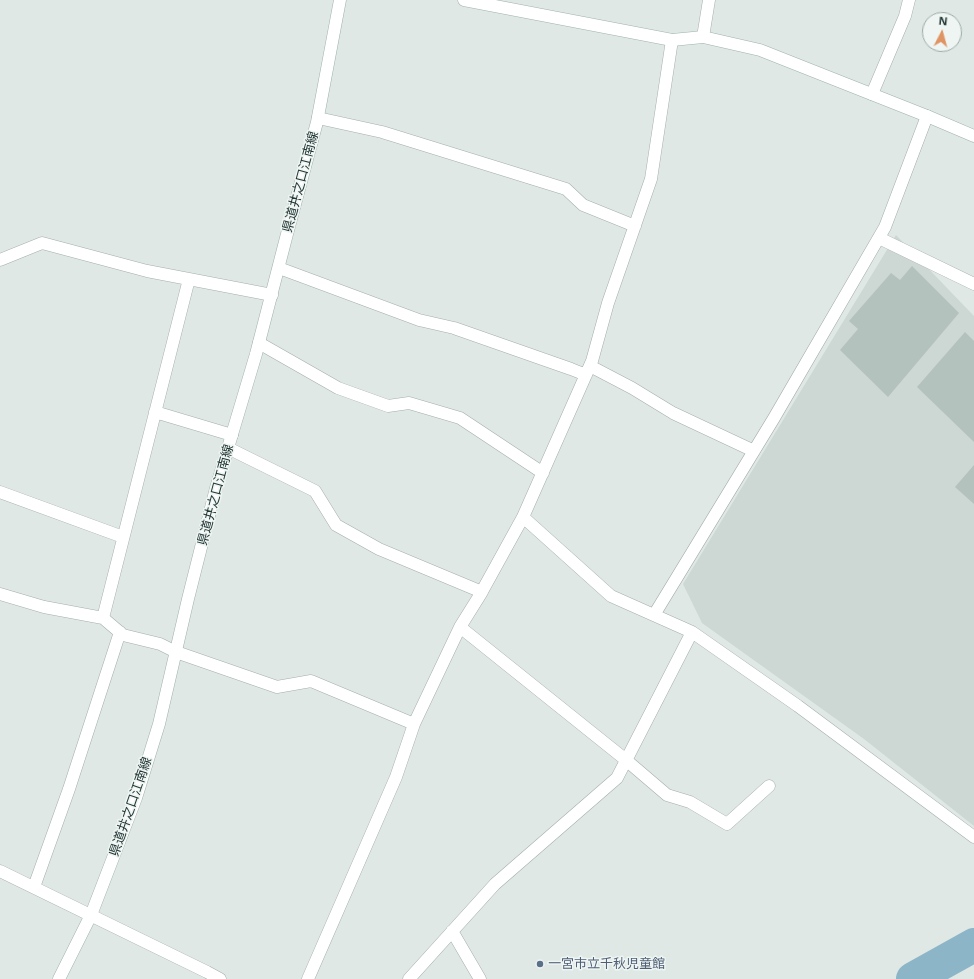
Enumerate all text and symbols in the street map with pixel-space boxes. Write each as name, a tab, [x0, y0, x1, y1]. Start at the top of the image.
north arrow	[922, 12, 962, 52]
text: N	[938, 13, 948, 28]
street label: 県道井之口江南線	[280, 130, 322, 234]
street label: 県道井之口江南線	[195, 443, 237, 547]
street label: 県道井之口江南線	[107, 755, 155, 859]
place label: 一宮市立千秋児童館	[548, 956, 665, 972]
marker: 一宮市立千秋児童館	[535, 959, 545, 969]

